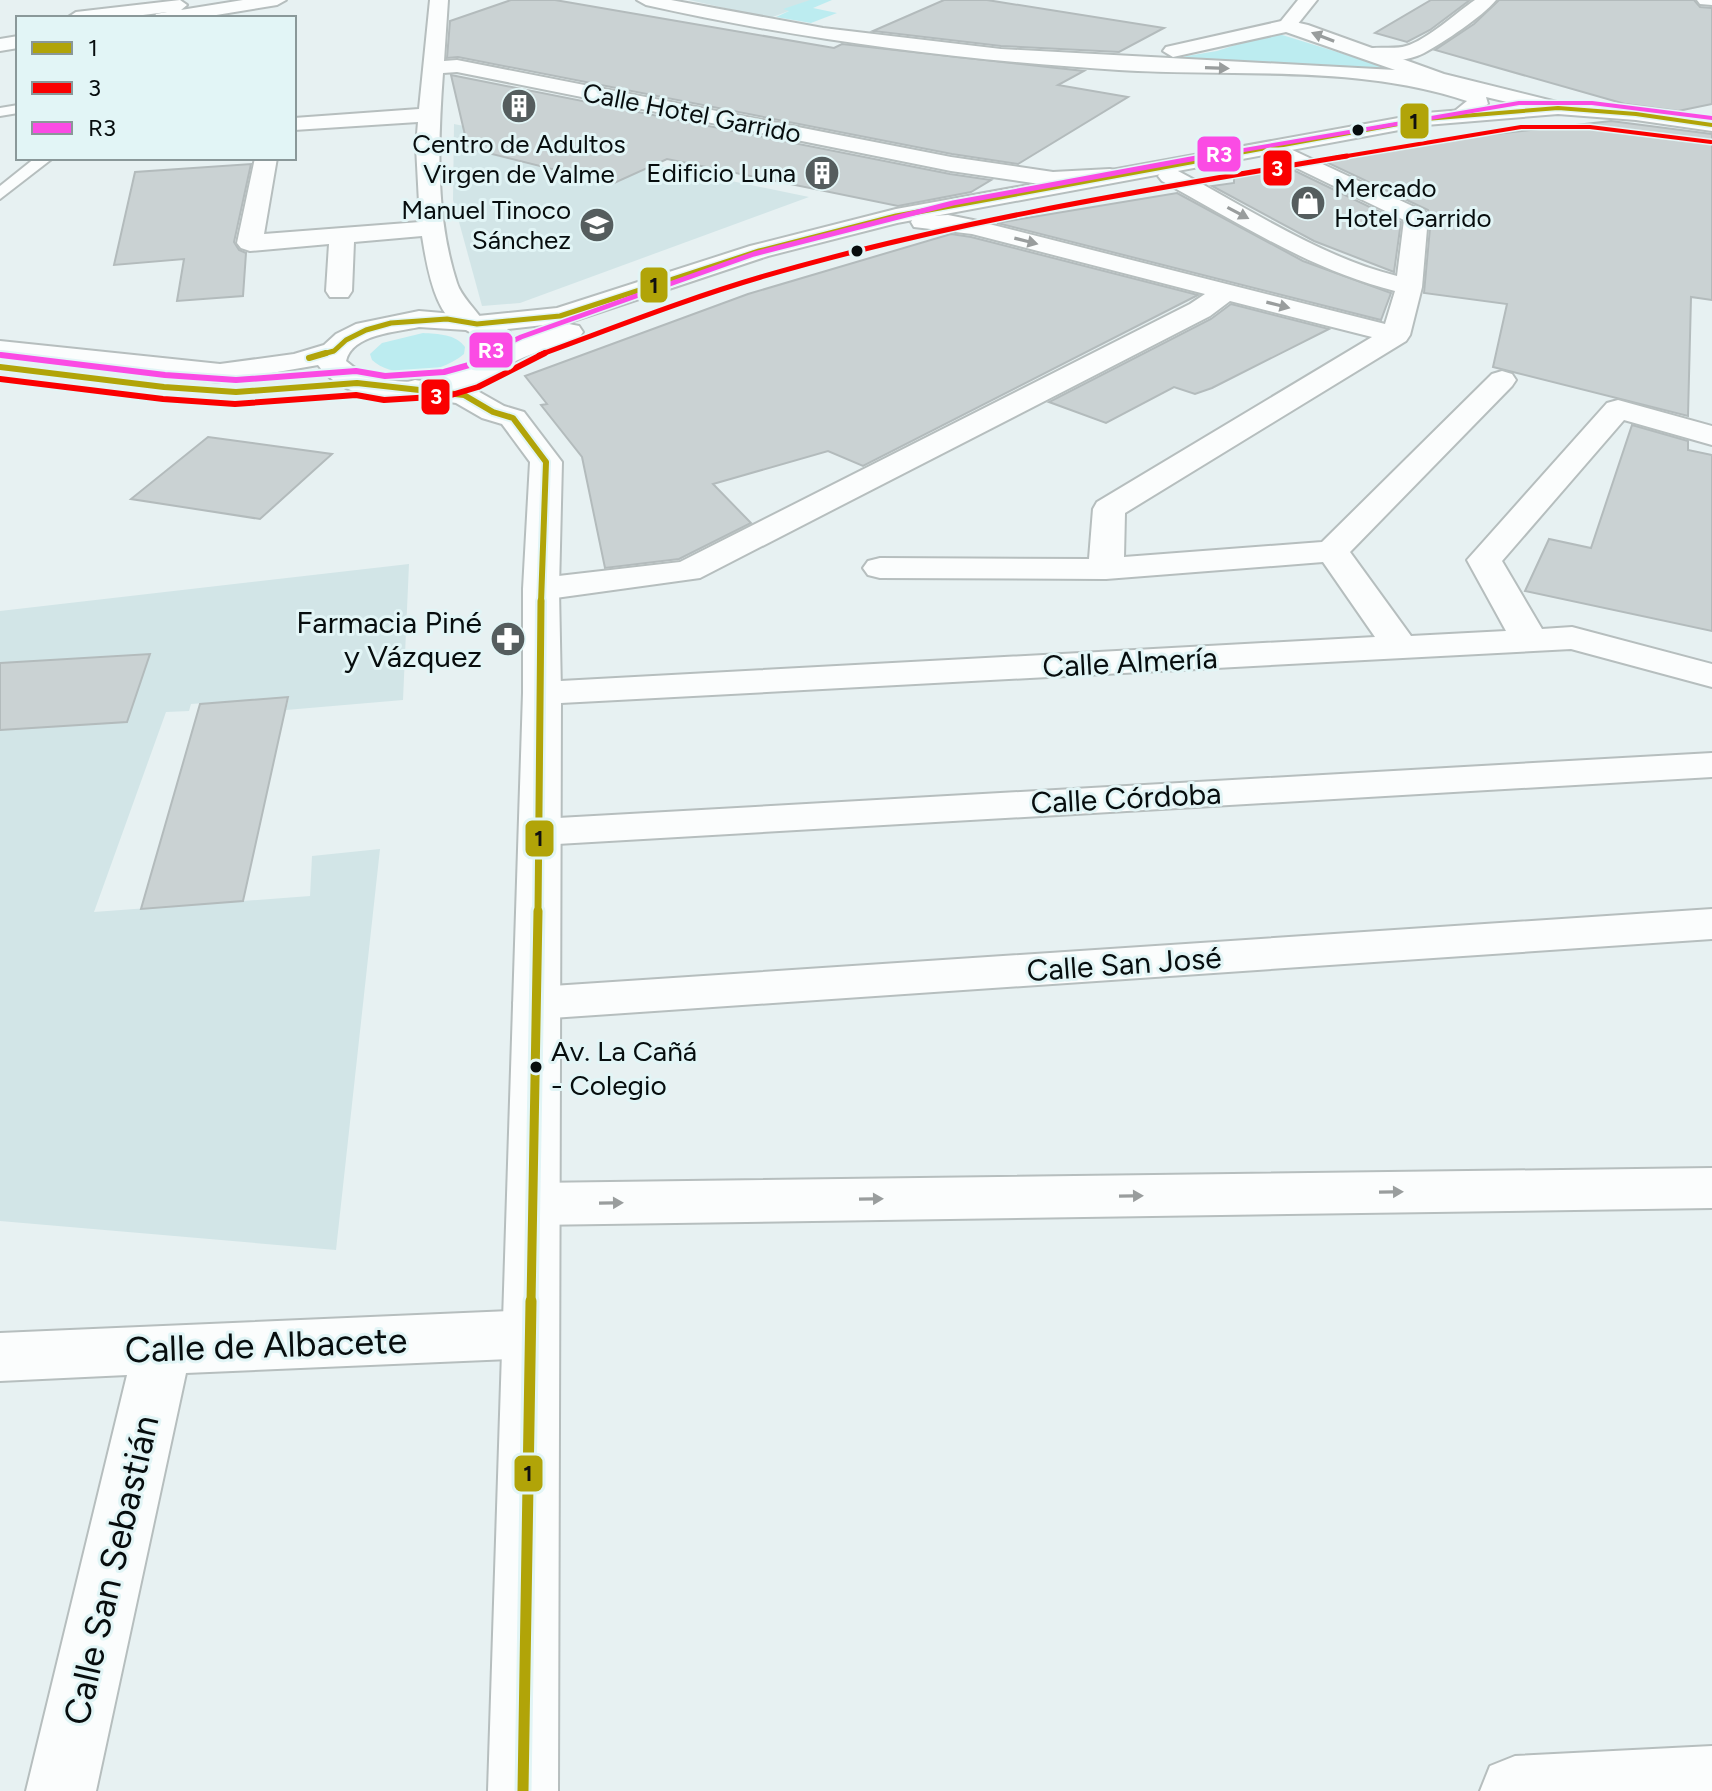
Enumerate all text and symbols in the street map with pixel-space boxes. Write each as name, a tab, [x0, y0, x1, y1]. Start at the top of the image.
legend	[16, 16, 296, 160]
one-way arrow	[1311, 30, 1335, 43]
text: 1	[88, 33, 98, 62]
one-way arrow	[1205, 62, 1230, 75]
text: 3	[88, 73, 101, 102]
street label: Calle Hotel Garrido	[580, 76, 804, 150]
building icon: Centro de Adultos Virgen de Valme	[500, 87, 538, 125]
line badge: 1	[1399, 102, 1430, 140]
text: 1	[1409, 108, 1419, 135]
text: R3	[88, 113, 116, 142]
unlabelled marker	[1350, 122, 1366, 138]
place label: Centro de Adultos Virgen de Valme	[412, 128, 626, 190]
line badge: R3	[1196, 135, 1242, 173]
text: R3	[1206, 141, 1232, 168]
line badge: 3	[1262, 149, 1293, 187]
building icon: Edificio Luna	[803, 154, 841, 192]
text: 3	[1271, 155, 1283, 182]
place label: Edificio Luna	[646, 157, 796, 189]
place label: Mercado Hotel Garrido	[1334, 172, 1492, 234]
shop icon: Mercado Hotel Garrido	[1289, 184, 1327, 222]
place label: Manuel Tinoco Sánchez	[401, 194, 571, 256]
school or university icon: Manuel Tinoco Sánchez	[578, 206, 616, 244]
one-way arrow	[1227, 206, 1249, 220]
one-way arrow	[1014, 235, 1039, 247]
unlabelled marker	[849, 243, 865, 259]
line badge: 1	[639, 266, 669, 304]
text: 1	[649, 272, 659, 299]
one-way arrow	[1266, 299, 1291, 311]
line badge: R3	[468, 331, 514, 369]
text: R3	[478, 337, 504, 364]
line badge: 3	[420, 378, 451, 416]
text: 3	[430, 383, 442, 410]
place label: Farmacia Piné y Vázquez	[296, 604, 482, 675]
pharmacy icon: Farmacia Piné y Vázquez	[489, 620, 527, 658]
street label: Calle Almería	[1042, 639, 1218, 685]
street label: Calle Córdoba	[1030, 775, 1222, 821]
line badge: 1	[524, 819, 555, 858]
text: 1	[534, 825, 544, 852]
street label: Calle San José	[1025, 939, 1223, 989]
place label: Av. La Cañá - Colegio	[551, 1034, 697, 1102]
marker: Av. La Cañá - Colegio	[528, 1059, 544, 1075]
one-way arrow	[1379, 1186, 1404, 1199]
one-way arrow	[1119, 1190, 1144, 1202]
one-way arrow	[859, 1193, 884, 1206]
one-way arrow	[599, 1197, 624, 1209]
street label: Calle de Albacete	[124, 1319, 408, 1371]
street label: Calle San Sebastián	[54, 1411, 168, 1729]
line badge: 1	[513, 1454, 544, 1493]
text: 1	[523, 1460, 533, 1487]

